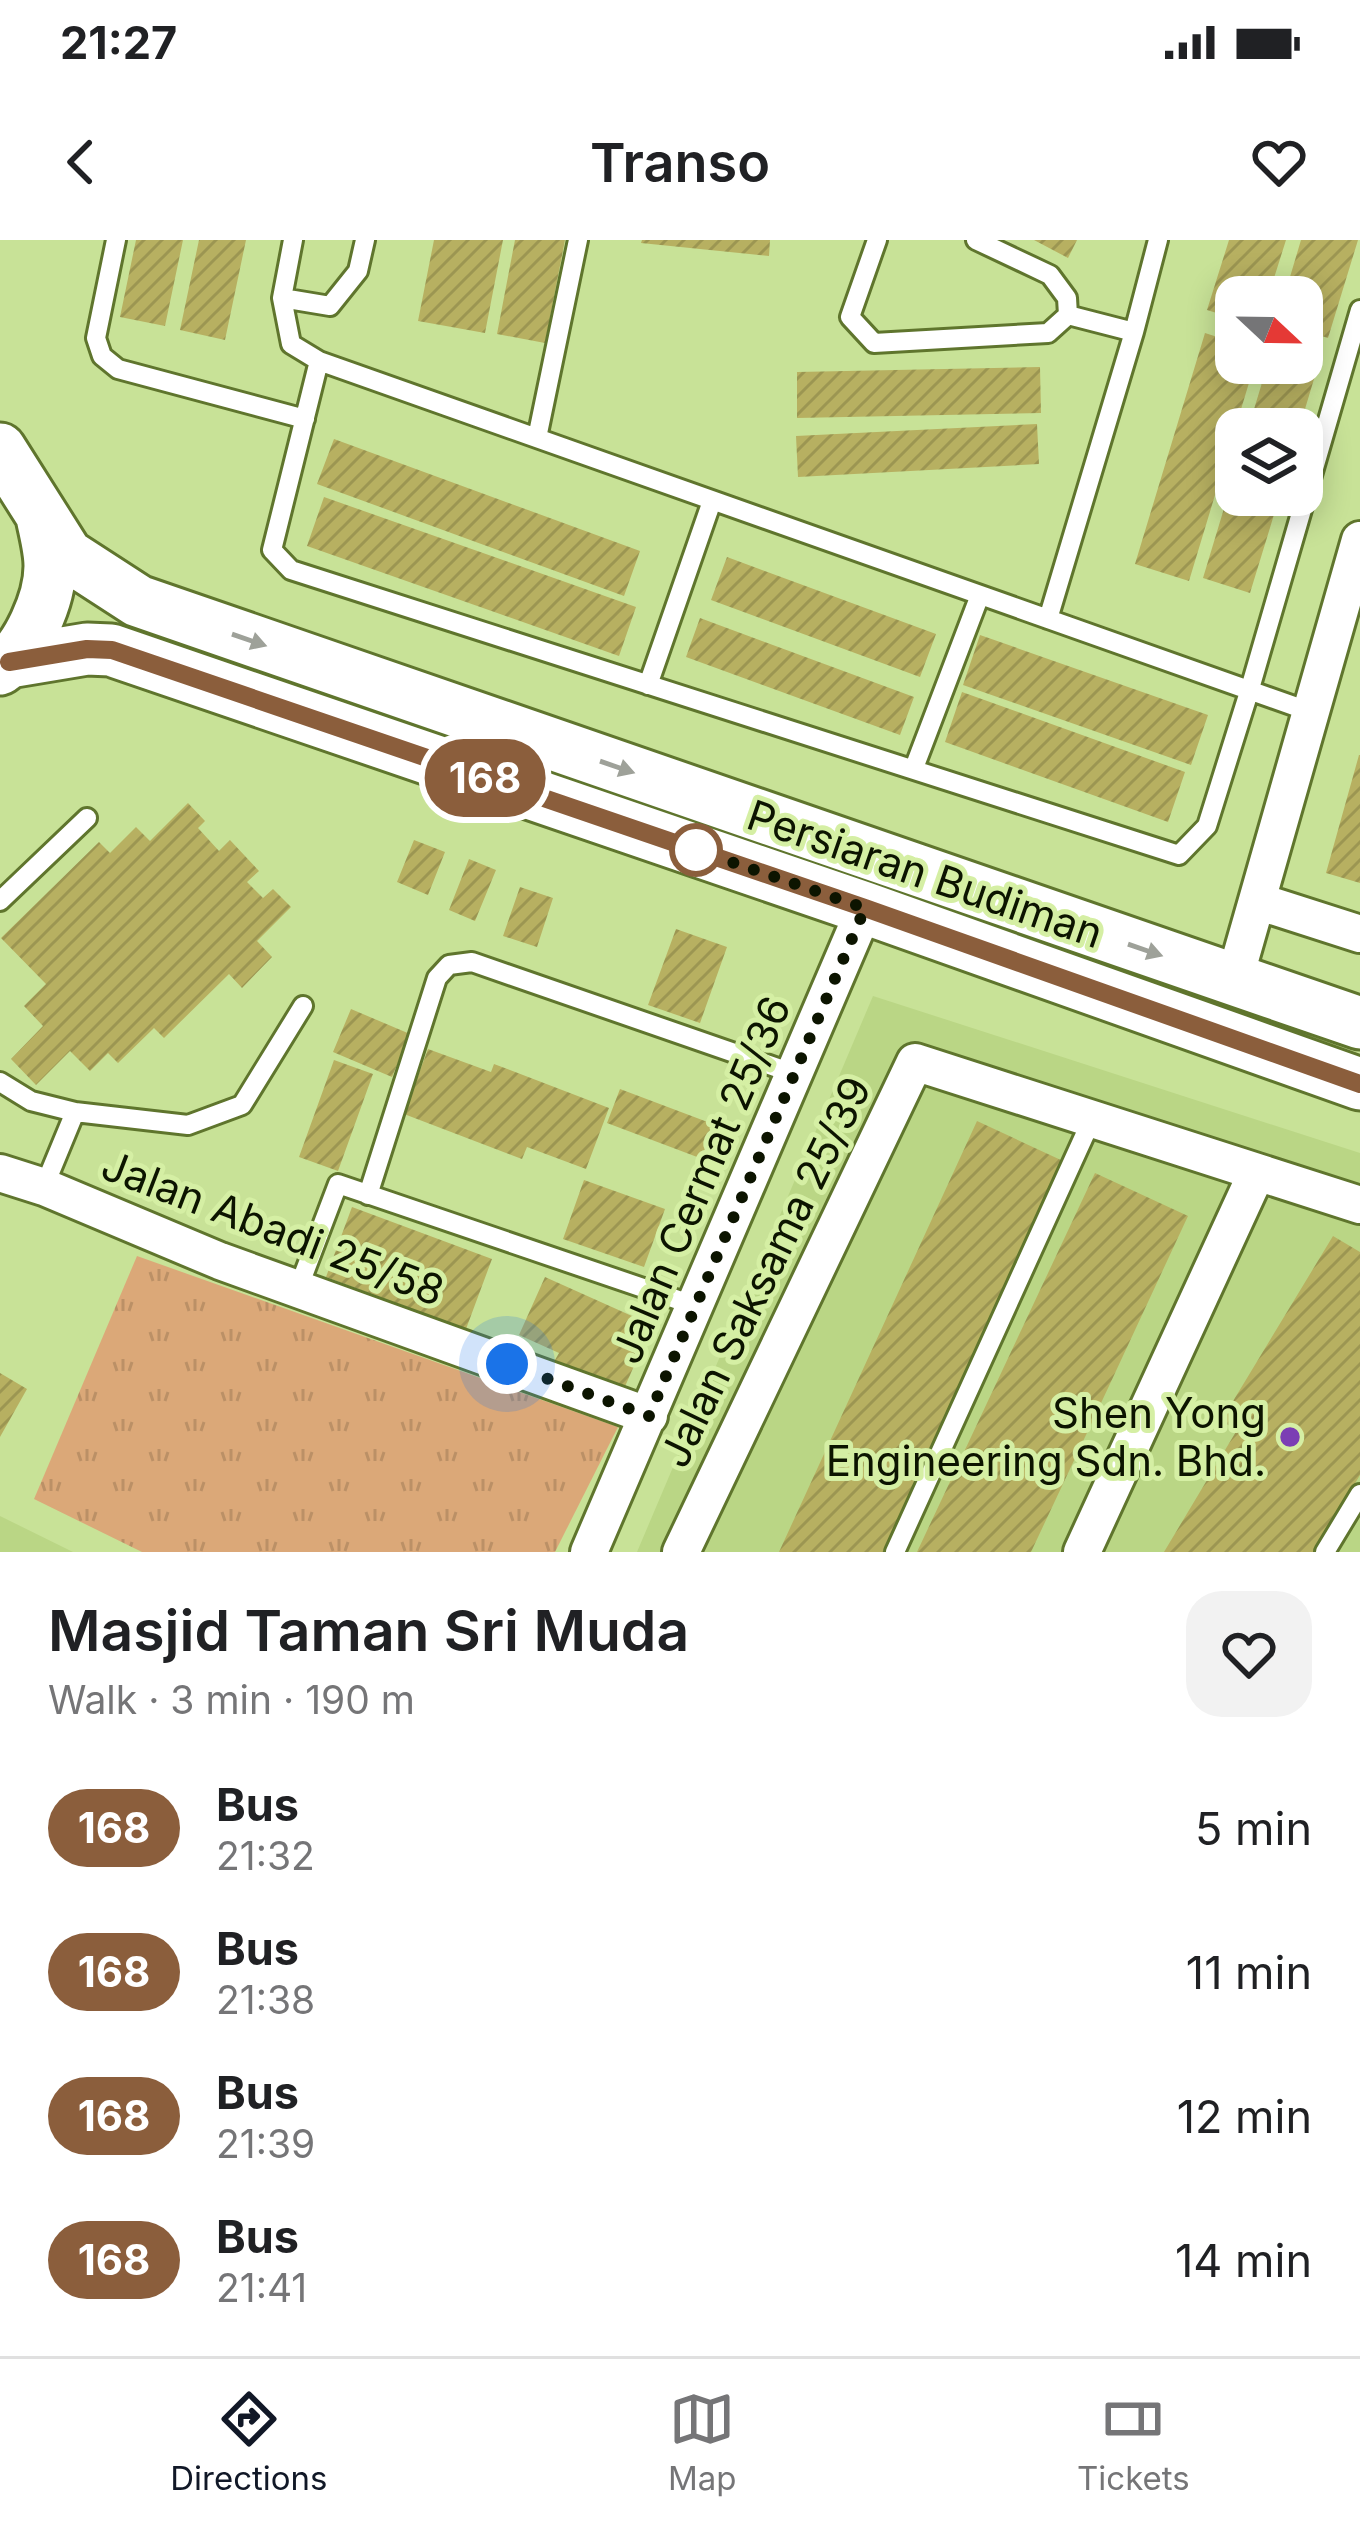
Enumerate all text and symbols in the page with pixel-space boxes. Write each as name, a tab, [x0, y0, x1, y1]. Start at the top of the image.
text: 21:27	[60, 15, 177, 70]
icon: back	[48, 129, 114, 195]
icon: heart	[1246, 129, 1312, 195]
text: Transo	[590, 130, 770, 195]
north arrow	[1215, 276, 1323, 384]
map controls	[1215, 276, 1323, 516]
button: layers	[1215, 408, 1323, 516]
one-way arrow	[231, 631, 268, 650]
line badge: 168	[416, 739, 554, 817]
text: 168	[449, 752, 521, 803]
one-way arrow	[599, 759, 635, 777]
street label: Persiaran Budiman	[741, 789, 1109, 958]
unlabelled marker	[671, 825, 721, 875]
one-way arrow	[1127, 942, 1163, 960]
street label: Jalan Cermat 25/36	[600, 989, 801, 1371]
street label: Jalan Saksama 25/39	[648, 1068, 881, 1475]
street label: Jalan Abadi 25/58	[95, 1139, 451, 1316]
your location	[477, 1334, 537, 1394]
place label: Shen Yong Engineering Sdn. Bhd.	[826, 1387, 1266, 1486]
marker: Shen Yong Engineering Sdn. Bhd.	[1277, 1424, 1303, 1450]
button: heart	[1186, 1591, 1312, 1717]
text: Masjid Taman Sri Muda	[48, 1596, 689, 1665]
text: Walk · 3 min · 190 m	[48, 1676, 415, 1723]
text: Bus	[216, 1777, 299, 1832]
text: 5 min	[1195, 1801, 1312, 1856]
text: 168	[78, 1802, 150, 1853]
text: 21:32	[216, 1832, 315, 1879]
text: Bus	[216, 1921, 299, 1976]
text: 11 min	[1186, 1945, 1312, 2000]
text: 168	[78, 1946, 150, 1997]
text: 21:38	[216, 1976, 315, 2023]
text: Bus	[216, 2065, 299, 2120]
text: 12 min	[1177, 2089, 1312, 2144]
text: 168	[78, 2090, 150, 2141]
text: 21:39	[216, 2120, 315, 2167]
text: Bus	[216, 2209, 299, 2264]
text: 14 min	[1175, 2233, 1312, 2288]
text: 168	[78, 2234, 150, 2285]
text: 21:41	[216, 2264, 307, 2311]
tab: Directions	[170, 2386, 328, 2498]
tab: Map	[668, 2386, 737, 2498]
tab: Tickets	[1077, 2386, 1190, 2498]

